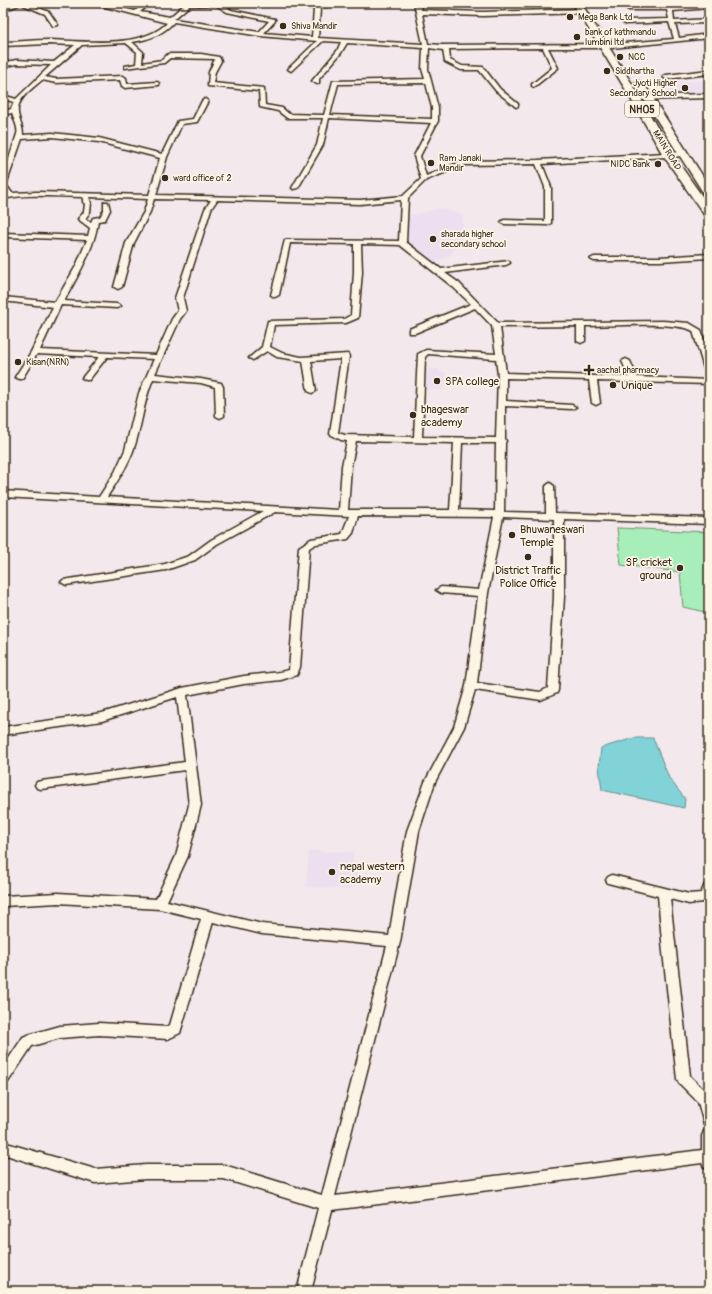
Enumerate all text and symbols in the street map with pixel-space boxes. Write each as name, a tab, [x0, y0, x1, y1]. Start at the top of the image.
marker: Mega Bank Ltd	[565, 12, 575, 22]
place label: Mega Bank Ltd	[578, 12, 633, 23]
marker: Shiva Mandir	[278, 21, 288, 31]
place label: Shiva Mandir	[291, 21, 338, 32]
place label: bank of kathmandu lumbini ltd	[585, 27, 657, 48]
marker: bank of kathmandu lumbini ltd	[572, 32, 582, 42]
marker: NCC	[615, 52, 625, 62]
place label: NCC	[628, 52, 646, 63]
marker: Siddhartha	[602, 66, 612, 76]
place label: Siddhartha	[615, 66, 654, 77]
place label: Jyoti Higher Secondary School	[609, 78, 678, 99]
marker: Jyoti Higher Secondary School	[680, 83, 690, 93]
road number: NH05	[625, 101, 659, 117]
street label: MAIN ROAD	[650, 128, 683, 173]
place label: Ram Janaki Mandir	[439, 153, 482, 174]
marker: Ram Janaki Mandir	[426, 158, 436, 168]
place label: NIDC Bank	[610, 159, 650, 170]
marker: NIDC Bank	[653, 159, 663, 169]
marker: ward office of 2	[160, 173, 170, 183]
place label: ward office of 2	[173, 173, 231, 184]
place label: sharada higher secondary school	[441, 229, 506, 250]
marker: sharada higher secondary school	[428, 234, 438, 244]
marker: Kisan(NRN)	[13, 357, 23, 367]
place label: Kisan(NRN)	[26, 357, 69, 368]
marker: aachal pharmacy	[584, 365, 594, 375]
place label: aachal pharmacy	[597, 365, 659, 376]
place label: SPA college	[445, 375, 499, 388]
marker: SPA college	[432, 376, 442, 386]
place label: Unique	[621, 379, 653, 392]
marker: Unique	[608, 380, 618, 390]
place label: bhageswar academy	[421, 403, 469, 429]
marker: bhageswar academy	[408, 410, 418, 420]
place label: Bhuwaneswari Temple	[520, 523, 584, 549]
marker: Bhuwaneswari Temple	[507, 530, 517, 540]
marker: District Traffic Police Office	[523, 552, 533, 562]
place label: SP cricket ground	[626, 556, 673, 582]
marker: SP cricket ground	[675, 563, 685, 573]
place label: District Traffic Police Office	[495, 564, 561, 590]
place label: nepal western academy	[340, 860, 405, 886]
marker: nepal western academy	[327, 867, 337, 877]

